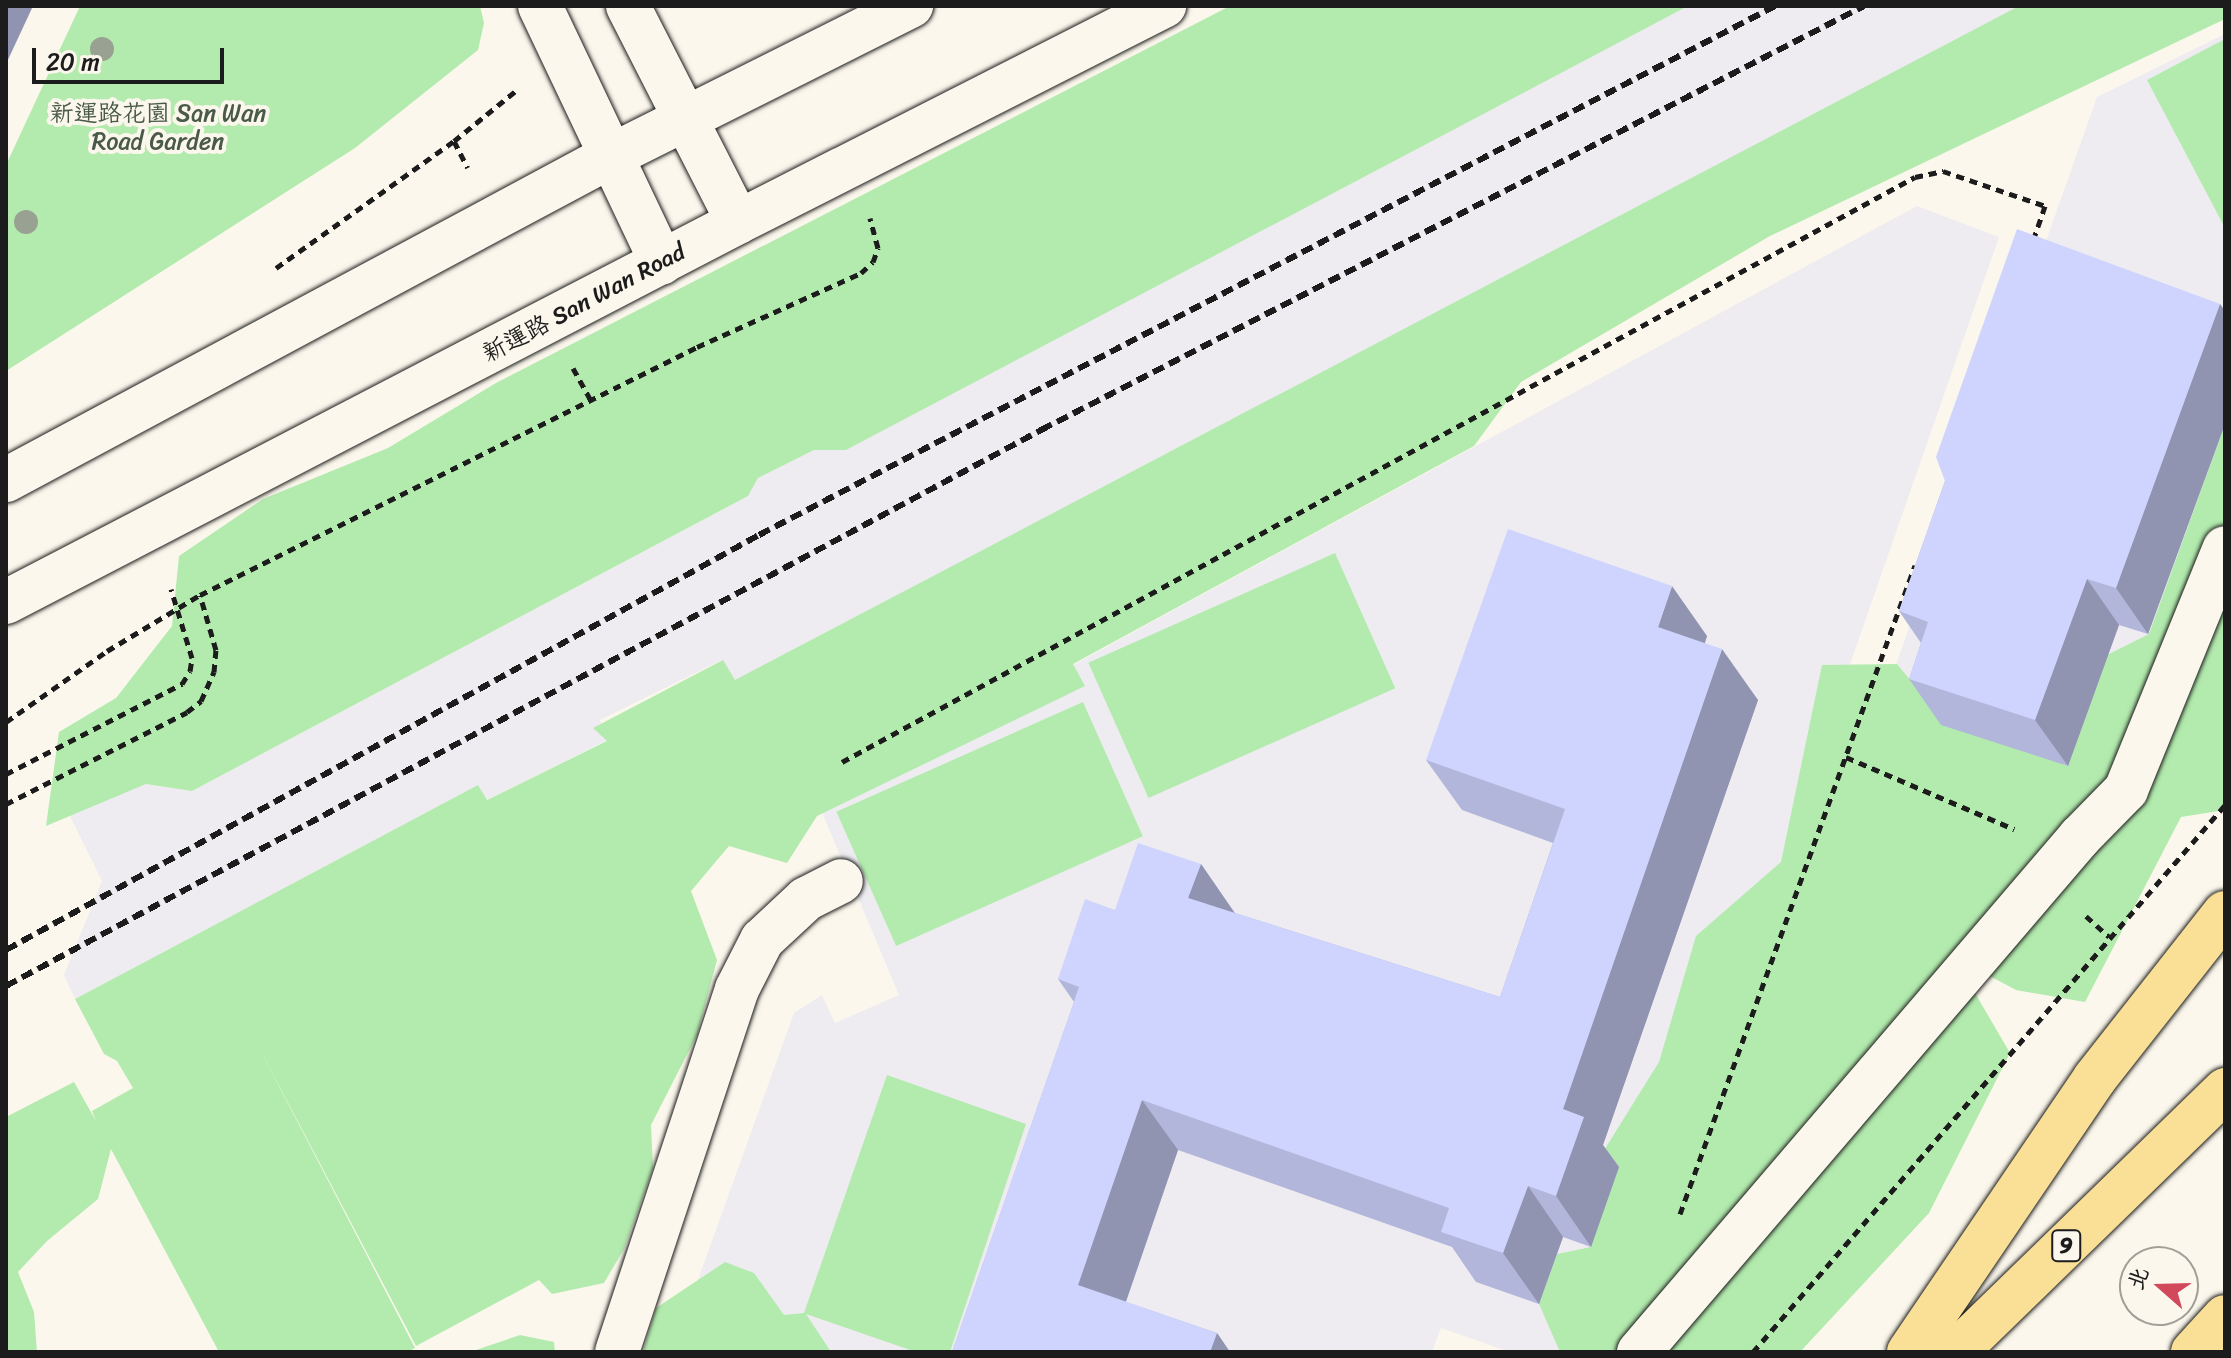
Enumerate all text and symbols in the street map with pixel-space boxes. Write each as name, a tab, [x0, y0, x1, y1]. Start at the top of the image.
scale bar	[36, 32, 228, 82]
text: 20 m	[46, 41, 100, 83]
park label: 新運路花園 San Wan Road Garden	[50, 100, 266, 156]
street label: 新運路 San Wan Road	[478, 237, 690, 369]
road number: 9	[2050, 1228, 2082, 1264]
north arrow	[2119, 1246, 2199, 1326]
text: 北	[2116, 1261, 2160, 1295]

